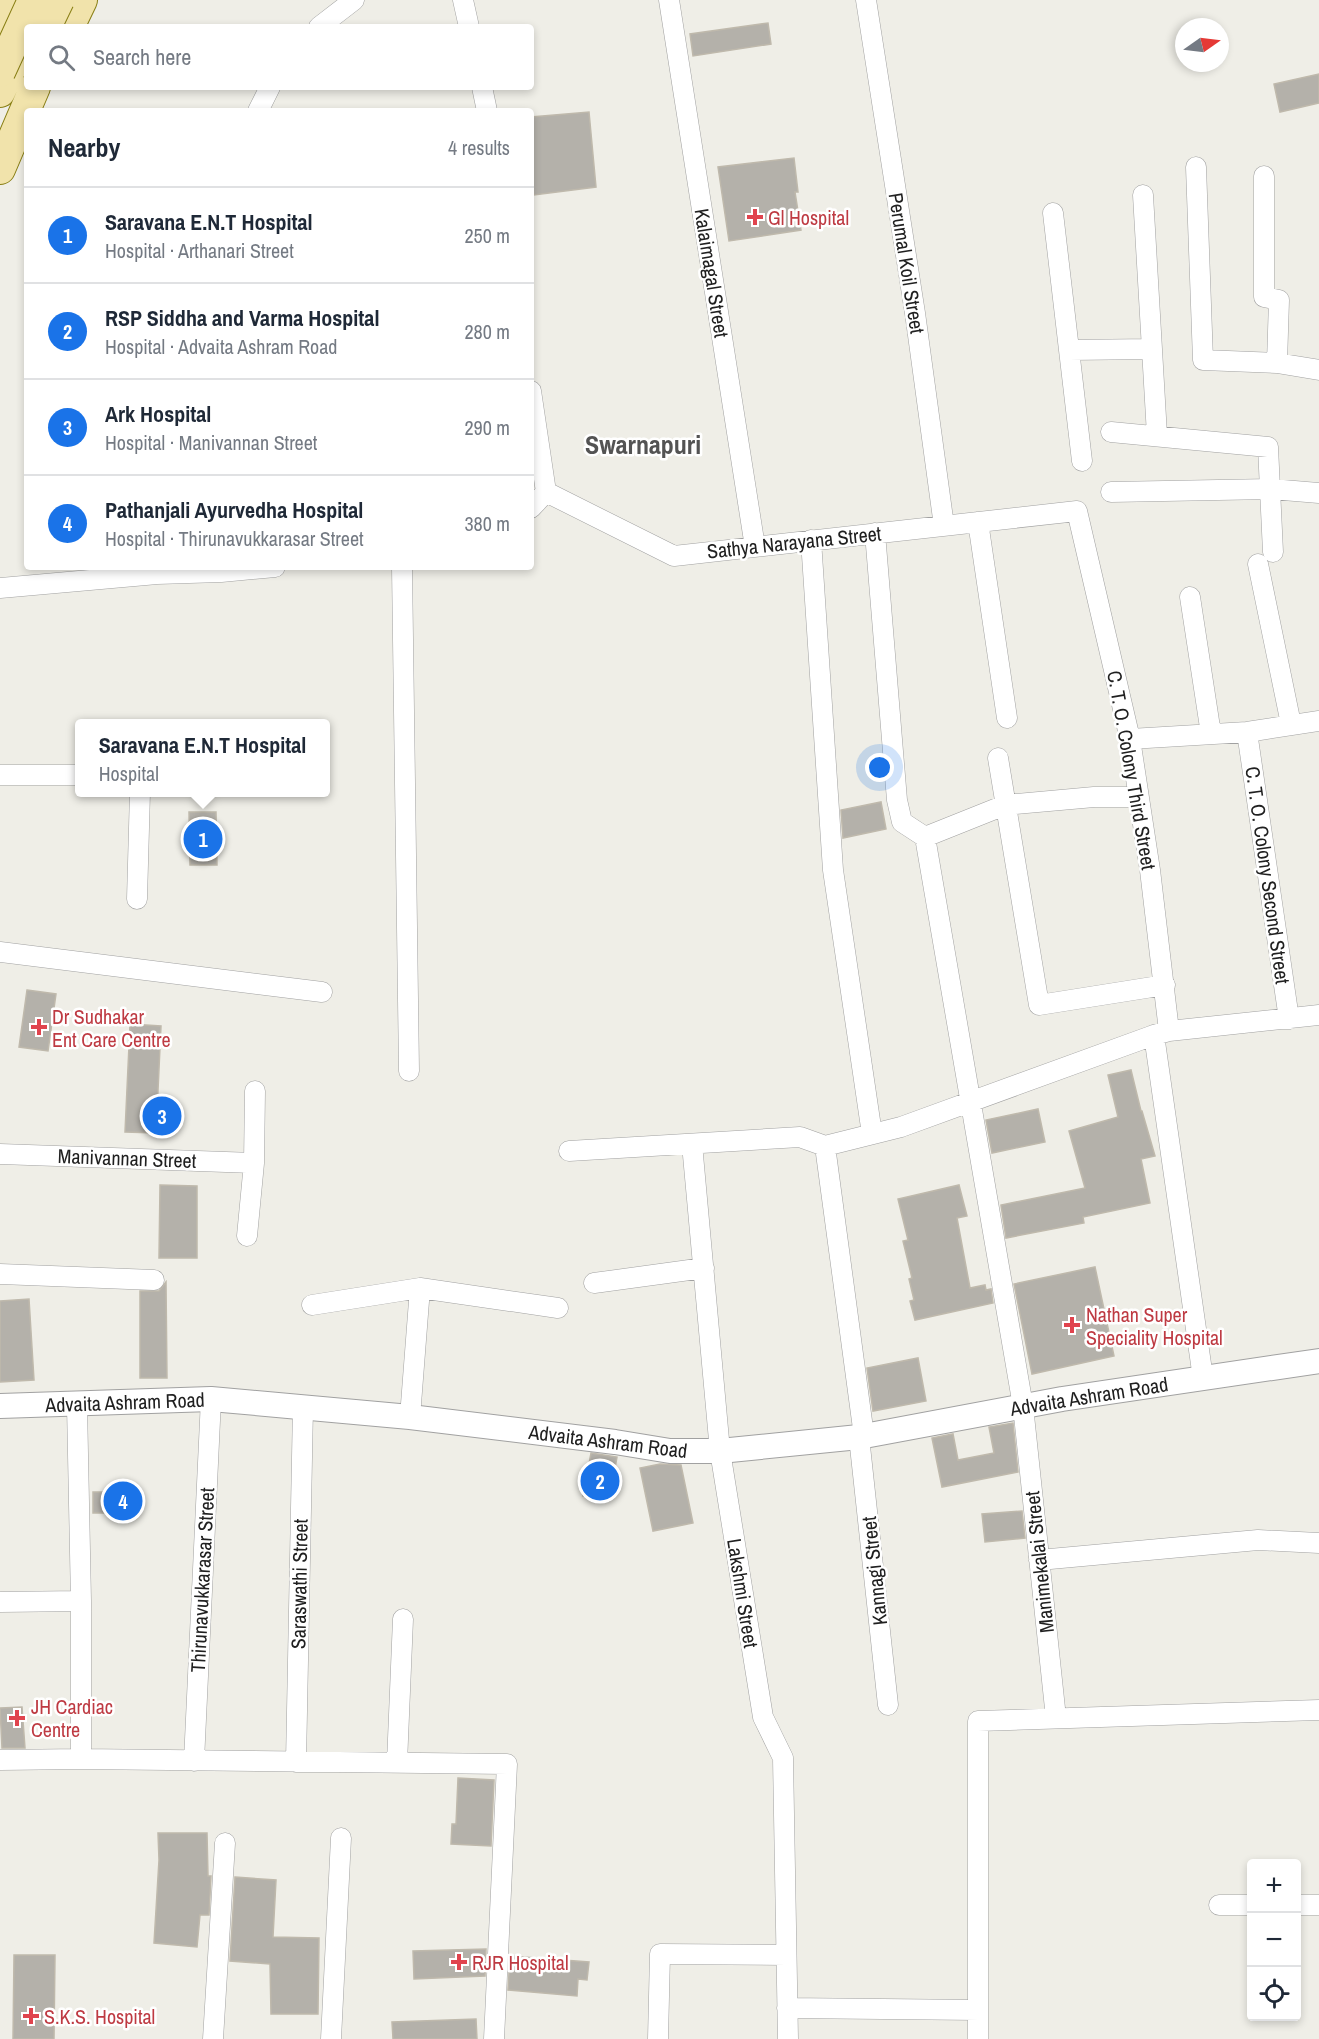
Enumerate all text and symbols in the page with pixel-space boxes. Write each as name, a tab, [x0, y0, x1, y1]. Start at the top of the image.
north arrow	[1175, 18, 1229, 72]
search box	[24, 24, 534, 90]
icon: search	[45, 41, 78, 74]
text: Search here	[93, 42, 191, 72]
text: Nearby	[48, 130, 120, 165]
text: 4 results	[448, 134, 510, 161]
street label: Perumal Koil Street	[883, 191, 932, 336]
place label: Gl Hospital	[768, 204, 849, 231]
text: Saravana E.N.T Hospital	[105, 207, 313, 237]
street label: Kalaimagal Street	[688, 207, 736, 340]
marker: Gl Hospital	[746, 208, 764, 226]
text: 1	[63, 222, 72, 249]
text: 250 m	[464, 222, 510, 249]
text: Hospital · Arthanari Street	[105, 237, 294, 264]
text: RSP Siddha and Varma Hospital	[105, 303, 379, 333]
text: 2	[63, 318, 72, 345]
text: 280 m	[464, 318, 510, 345]
text: Hospital · Advaita Ashram Road	[105, 333, 337, 360]
text: Ark Hospital	[105, 399, 211, 429]
text: 3	[63, 414, 72, 441]
text: 290 m	[464, 414, 510, 441]
district label: Swarnapuri	[585, 427, 701, 462]
text: Hospital · Manivannan Street	[105, 429, 317, 456]
text: Pathanjali Ayurvedha Hospital	[105, 495, 363, 525]
text: 4	[63, 510, 72, 537]
text: 380 m	[464, 510, 510, 537]
street label: Sathya Narayana Street	[706, 519, 883, 565]
text: Hospital · Thirunavukkarasar Street	[105, 525, 364, 552]
street label: C. T. O. Colony Third Street	[1101, 668, 1163, 872]
popup	[75, 719, 330, 797]
text: Saravana E.N.T Hospital	[99, 730, 306, 760]
your location	[865, 753, 894, 782]
text: Hospital	[99, 760, 159, 787]
street label: C. T. O. Colony Second Street	[1239, 764, 1297, 986]
pin: 1	[184, 816, 222, 862]
place label: Dr Sudhakar Ent Care Centre	[52, 1003, 171, 1053]
marker: Dr Sudhakar Ent Care Centre	[30, 1018, 48, 1036]
pin: 3	[142, 1094, 182, 1138]
street label: Manivannan Street	[57, 1142, 197, 1174]
place label: Nathan Super Speciality Hospital	[1086, 1301, 1223, 1351]
marker: Nathan Super Speciality Hospital	[1063, 1316, 1081, 1334]
street label: Advaita Ashram Road	[1007, 1370, 1170, 1422]
street label: Advaita Ashram Road	[44, 1386, 205, 1418]
street label: Advaita Ashram Road	[526, 1418, 689, 1464]
pin: 2	[580, 1458, 620, 1504]
pin: 4	[104, 1478, 142, 1524]
street label: Thirunavukkarasar Street	[184, 1486, 220, 1673]
street label: Manimekalai Street	[1018, 1489, 1060, 1634]
street label: Kannagi Street	[855, 1515, 893, 1627]
street label: Saraswathi Street	[284, 1518, 314, 1649]
street label: Lakshmi Street	[721, 1536, 765, 1650]
place label: JH Cardiac Centre	[31, 1693, 113, 1743]
marker: JH Cardiac Centre	[8, 1709, 26, 1727]
map controls	[1247, 1859, 1301, 2021]
button: +	[1247, 1859, 1301, 1913]
button: −	[1247, 1913, 1301, 1967]
place label: RJR Hospital	[472, 1949, 569, 1976]
marker: RJR Hospital	[450, 1953, 468, 1971]
button: locate	[1247, 1967, 1301, 2021]
place label: S.K.S. Hospital	[44, 2003, 155, 2030]
marker: S.K.S. Hospital	[22, 2007, 40, 2025]

